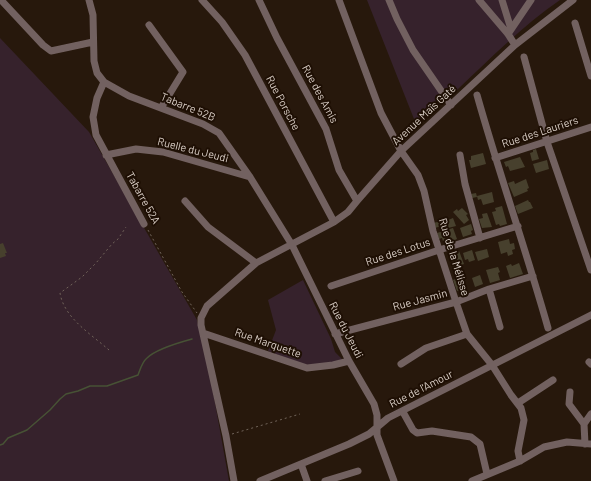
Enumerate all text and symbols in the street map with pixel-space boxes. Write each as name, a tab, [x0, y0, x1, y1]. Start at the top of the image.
street label: Rue des Amis	[299, 63, 341, 125]
street label: Rue Porsche	[263, 74, 303, 132]
street label: Avenue Maïs Gaté	[389, 82, 459, 148]
street label: Tabarre 52B	[159, 90, 217, 124]
street label: Rue des Lauriers	[500, 113, 580, 151]
street label: Ruelle du Jeudi	[156, 135, 230, 165]
street label: Tabarre 52A	[123, 170, 163, 226]
street label: Rue de la Mélisse	[436, 217, 472, 297]
street label: Rue des Lotus	[364, 235, 432, 269]
street label: Rue Jasmin	[391, 286, 449, 314]
street label: Rue du Jeudi	[326, 300, 366, 360]
street label: Rue Marquette	[233, 325, 303, 361]
street label: Rue de l'Amour	[387, 367, 455, 411]

